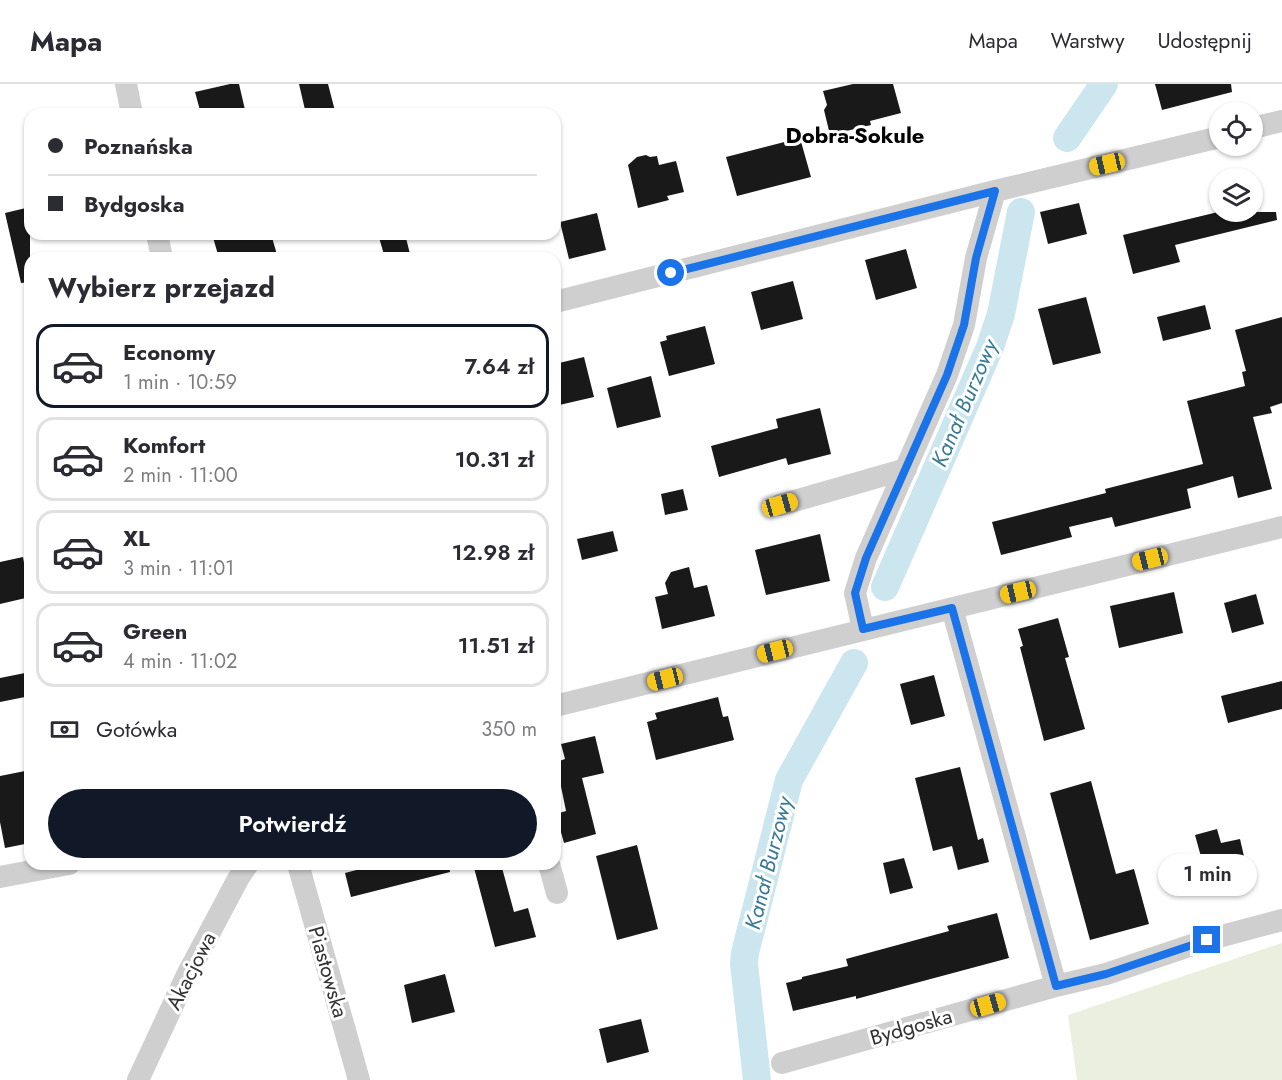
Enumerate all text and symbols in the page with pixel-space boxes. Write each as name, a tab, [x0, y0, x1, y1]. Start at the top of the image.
text: Mapa	[30, 21, 102, 62]
text: Mapa	[969, 26, 1018, 56]
text: Warstwy	[1051, 26, 1124, 56]
text: Udostępnij	[1157, 26, 1252, 56]
map controls	[1209, 102, 1263, 222]
button: locate	[1209, 102, 1263, 156]
district label: Dobra-Sokule	[786, 119, 924, 151]
text: Poznańska	[84, 130, 193, 162]
car	[1087, 151, 1127, 177]
button: layers	[1209, 168, 1263, 222]
text: Bydgoska	[84, 188, 185, 220]
route start	[657, 259, 684, 286]
text: Wybierz przejazd	[48, 268, 275, 307]
water label: Kanał Burzowy	[923, 333, 1006, 472]
text: Economy	[123, 336, 215, 368]
icon: car	[51, 339, 105, 393]
text: 7.64 zł	[465, 350, 534, 382]
text: 1 min · 10:59	[123, 368, 237, 397]
text: Komfort	[123, 429, 205, 461]
icon: car	[51, 432, 105, 486]
text: 10.31 zł	[455, 443, 534, 475]
text: 2 min · 11:00	[123, 461, 238, 490]
car	[760, 491, 800, 519]
text: XL	[123, 522, 150, 554]
icon: car	[51, 525, 105, 579]
text: 12.98 zł	[452, 536, 534, 568]
car	[1130, 546, 1170, 572]
text: 3 min · 11:01	[123, 554, 234, 583]
car	[998, 579, 1038, 605]
text: Green	[123, 615, 187, 647]
icon: car	[51, 618, 105, 672]
text: 11.51 zł	[458, 629, 534, 661]
car	[755, 638, 795, 664]
text: 4 min · 11:02	[123, 647, 237, 676]
car	[645, 666, 685, 692]
icon: cash	[48, 713, 81, 746]
text: Gotówka	[96, 713, 177, 745]
text: 350 m	[481, 715, 537, 744]
button: Potwierdź	[48, 789, 537, 858]
water label: Kanał Burzowy	[736, 792, 800, 933]
callout: 1 min	[1158, 853, 1256, 895]
text: 1 min	[1183, 860, 1232, 889]
street label: Piastowska	[301, 923, 355, 1021]
route end	[1193, 926, 1220, 953]
street label: Akacjowa	[159, 927, 223, 1015]
car	[968, 991, 1008, 1019]
street label: Bydgoska	[866, 1001, 956, 1053]

